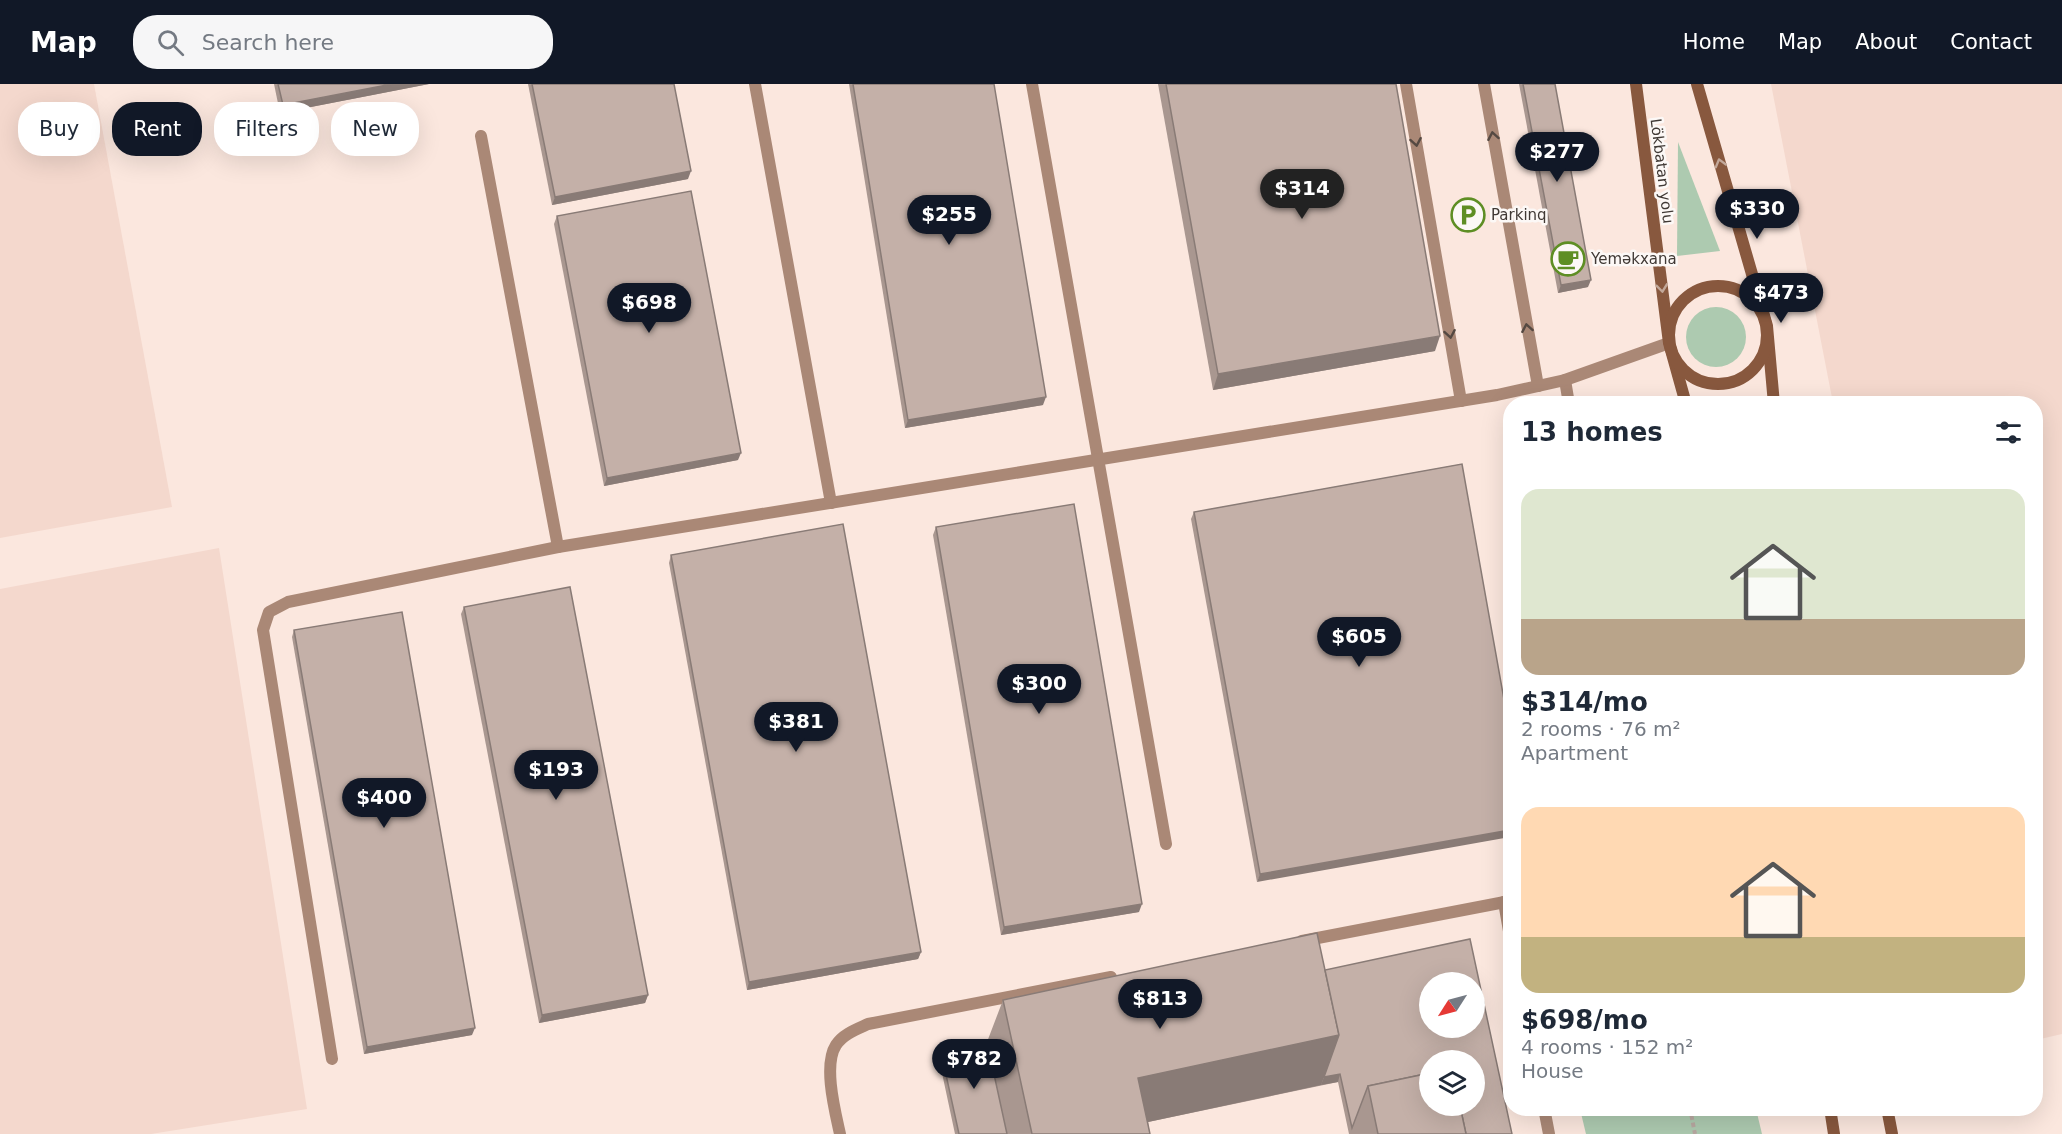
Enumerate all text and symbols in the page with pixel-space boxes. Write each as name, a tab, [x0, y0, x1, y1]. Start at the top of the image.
search box	[133, 15, 553, 69]
text: Map	[30, 26, 97, 59]
icon: search	[154, 26, 187, 59]
text: Search here	[202, 30, 334, 55]
text: Home	[1683, 30, 1745, 54]
text: Map	[1778, 30, 1822, 54]
text: About	[1855, 30, 1917, 54]
text: Contact	[1950, 30, 2032, 54]
chip: Buy	[18, 102, 100, 156]
chip: Rent	[112, 102, 202, 156]
chip: Filters	[214, 102, 319, 156]
chip: New	[331, 102, 419, 156]
street label: Lökbatan yolu	[1647, 117, 1677, 225]
one-way arrow	[1487, 132, 1500, 142]
pin: $277	[1521, 132, 1593, 183]
one-way arrow	[1409, 136, 1422, 146]
text: $277	[1529, 139, 1585, 163]
one-way arrow	[1715, 158, 1727, 169]
pin: $314	[1266, 169, 1338, 220]
text: $314	[1274, 176, 1330, 200]
pin: $330	[1721, 189, 1793, 240]
pin: $255	[913, 195, 985, 246]
text: $330	[1729, 196, 1785, 220]
parking icon: Parkinq	[1450, 197, 1486, 233]
text: $255	[921, 202, 977, 226]
place label: Parkinq	[1491, 206, 1547, 224]
cafe icon: Yeməkxana	[1550, 241, 1586, 277]
place label: Yeməkxana	[1590, 250, 1677, 268]
pin: $473	[1745, 273, 1817, 324]
text: $473	[1753, 280, 1809, 304]
pin: $698	[613, 283, 685, 334]
one-way arrow	[1655, 283, 1668, 292]
text: $698	[621, 290, 677, 314]
one-way arrow	[1521, 324, 1534, 334]
one-way arrow	[1443, 329, 1455, 338]
icon: filters	[1992, 416, 2025, 449]
text: 13 homes	[1521, 417, 1663, 447]
icon: home	[1719, 528, 1827, 636]
pin: $605	[1323, 617, 1395, 668]
text: $605	[1331, 624, 1387, 648]
pin: $300	[1003, 664, 1075, 715]
text: $300	[1011, 671, 1067, 695]
text: $314/mo	[1521, 687, 1648, 717]
pin: $381	[760, 702, 832, 753]
text: $381	[768, 709, 824, 733]
text: 2 rooms · 76 m²	[1521, 717, 1681, 741]
text: Apartment	[1521, 741, 1628, 765]
pin: $193	[520, 750, 592, 801]
text: $193	[528, 757, 584, 781]
pin: $400	[348, 778, 420, 829]
text: $400	[356, 785, 412, 809]
icon: home	[1719, 846, 1827, 954]
north arrow	[1419, 972, 1485, 1038]
map controls	[1419, 972, 1485, 1116]
pin: $813	[1124, 979, 1196, 1030]
text: $813	[1132, 986, 1188, 1010]
text: $698/mo	[1521, 1005, 1648, 1035]
text: 4 rooms · 152 m²	[1521, 1035, 1693, 1059]
pin: $782	[938, 1039, 1010, 1090]
text: $782	[946, 1046, 1002, 1070]
button: layers	[1419, 1050, 1485, 1116]
text: House	[1521, 1059, 1584, 1083]

